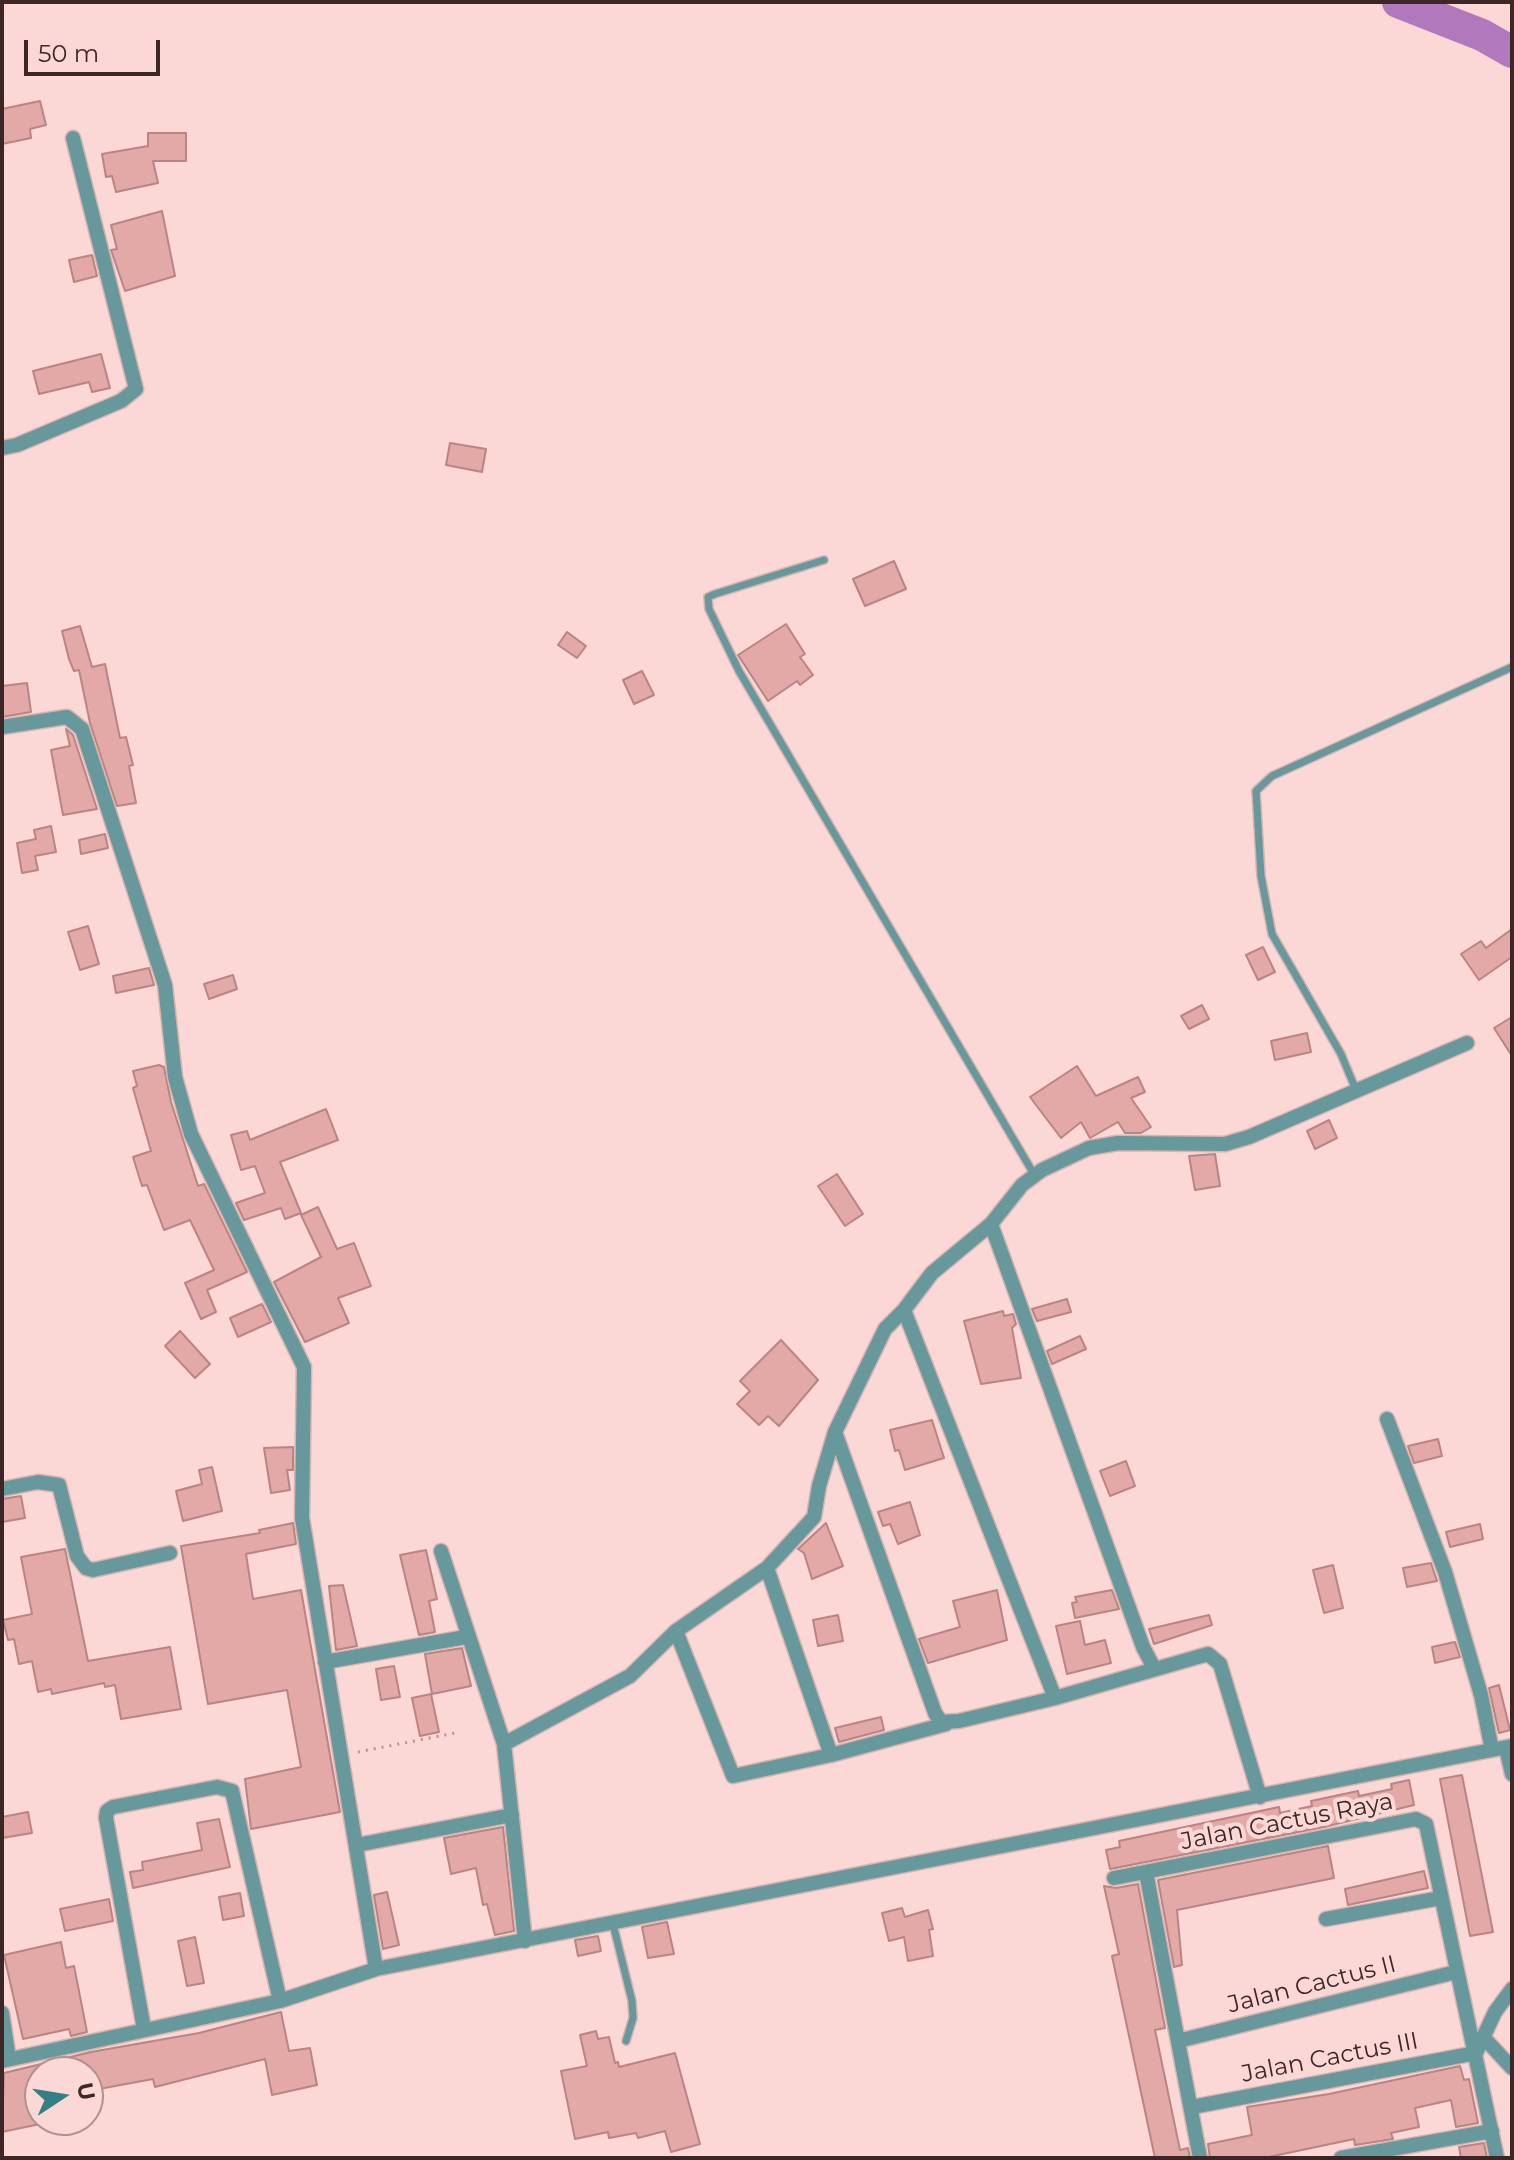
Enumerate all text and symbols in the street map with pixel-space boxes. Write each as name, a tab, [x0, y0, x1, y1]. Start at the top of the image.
scale bar	[28, 24, 164, 74]
text: 50 m	[38, 39, 99, 68]
street label: Jalan Cactus Raya	[1179, 1787, 1395, 1857]
street label: Jalan Cactus II	[1225, 1950, 1399, 2020]
street label: Jalan Cactus III	[1239, 2027, 1421, 2089]
north arrow	[24, 2056, 104, 2136]
text: U	[71, 2080, 101, 2103]

